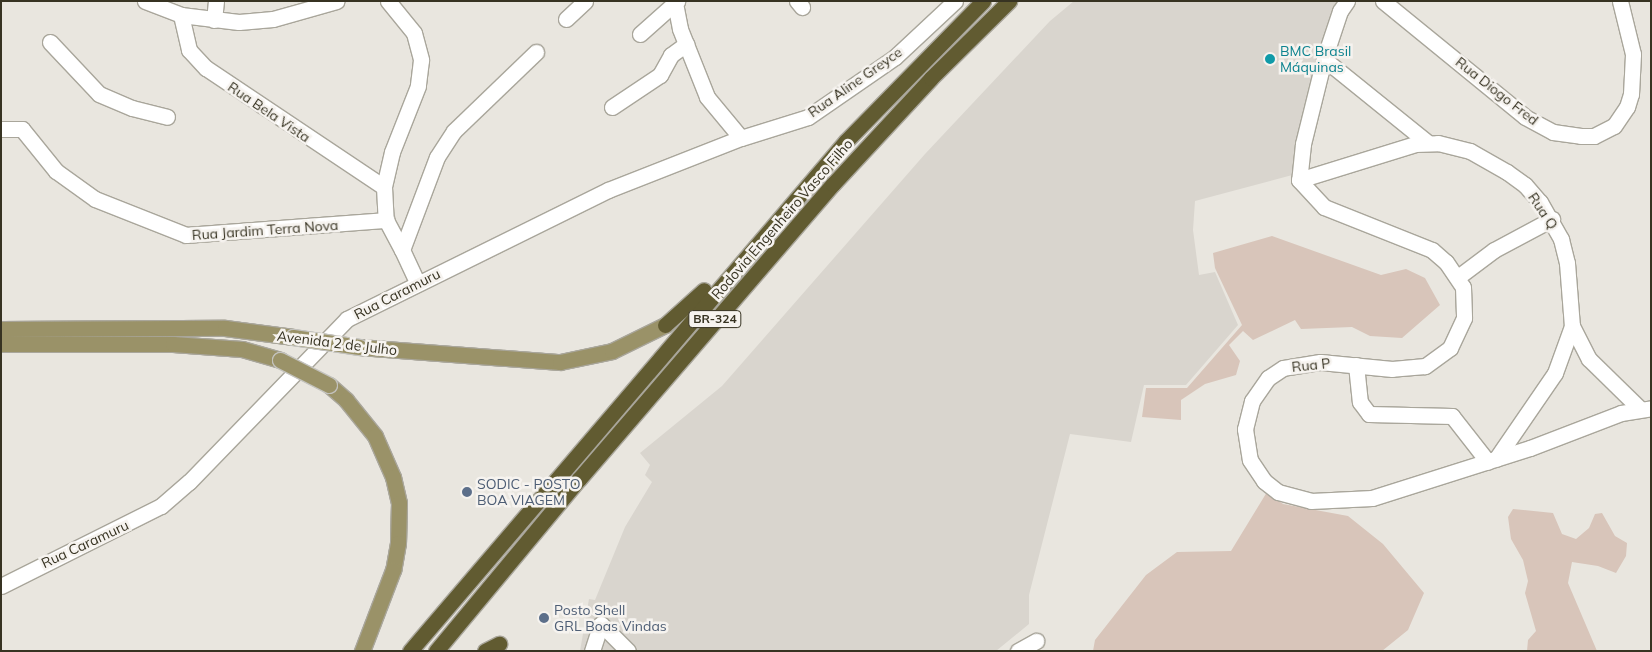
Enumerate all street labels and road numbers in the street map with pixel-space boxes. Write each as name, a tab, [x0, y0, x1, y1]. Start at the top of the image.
street label: Rua Aline Greyce	[805, 43, 905, 121]
street label: Rua Diogo Fred	[1452, 53, 1542, 129]
street label: Rua Bela Vista	[225, 78, 313, 146]
street label: Rodovia Engenheiro Vasco Filho	[708, 136, 856, 302]
street label: Rua Q	[1525, 189, 1561, 233]
street label: Rua Jardim Terra Nova	[191, 217, 339, 243]
street label: Rua Caramuru	[351, 265, 443, 323]
road number: BR-324	[688, 310, 742, 328]
street label: Avenida 2 de Julho	[276, 327, 398, 359]
street label: Rua P	[1291, 355, 1331, 375]
street label: Rua Caramuru	[39, 516, 131, 572]

